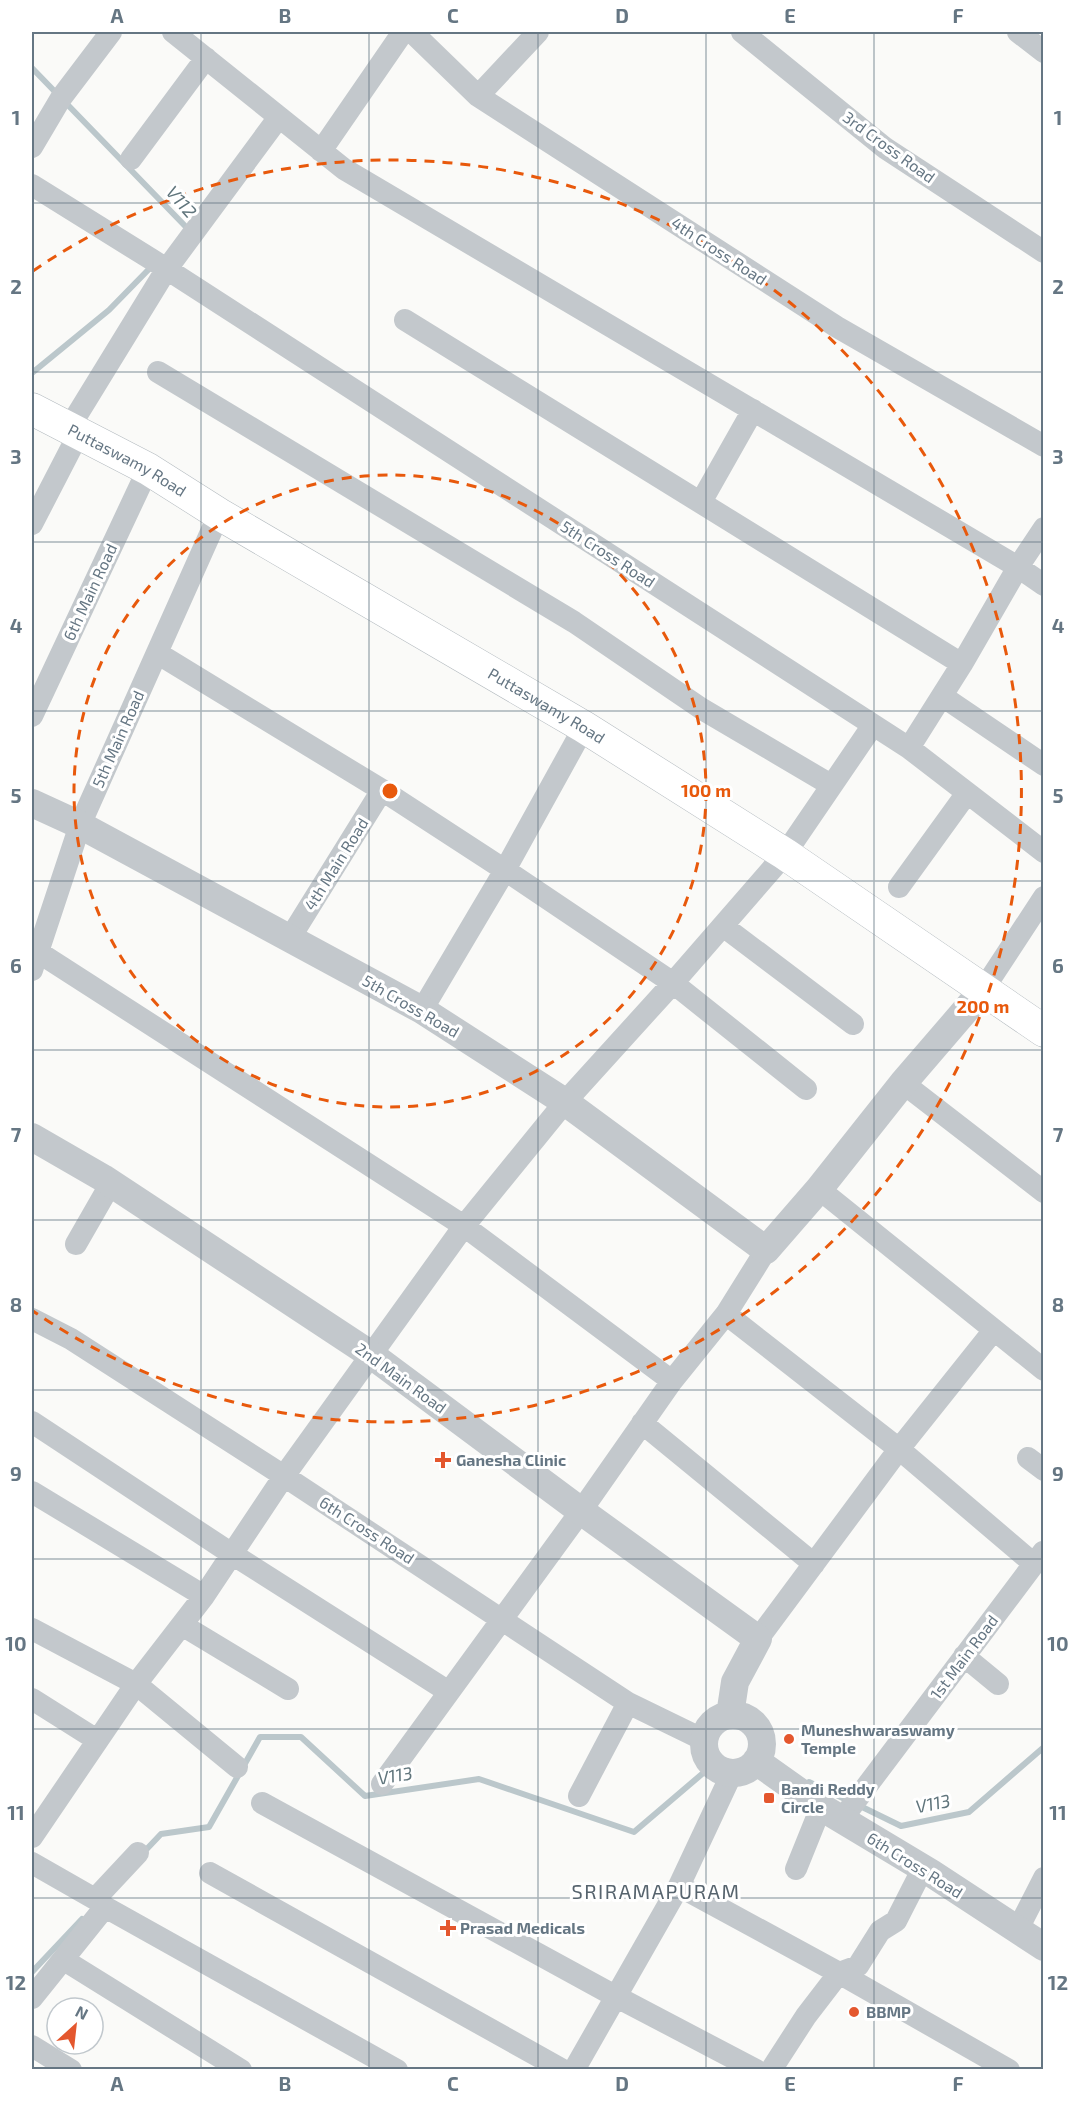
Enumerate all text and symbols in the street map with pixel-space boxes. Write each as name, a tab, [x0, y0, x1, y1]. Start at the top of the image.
text: A	[110, 3, 124, 27]
text: B	[279, 3, 291, 27]
text: C	[447, 3, 459, 27]
text: D	[615, 3, 629, 27]
text: E	[784, 3, 796, 27]
text: F	[952, 3, 964, 27]
text: 1	[12, 105, 20, 129]
text: 1	[1054, 105, 1062, 129]
street label: 3rd Cross Road	[840, 107, 939, 186]
water label: V112	[162, 181, 202, 222]
street label: 4th Cross Road	[668, 213, 771, 288]
text: 2	[10, 274, 22, 298]
text: 2	[1052, 274, 1064, 298]
street label: Puttaswamy Road	[65, 419, 190, 500]
text: 3	[10, 444, 22, 468]
text: 3	[1052, 444, 1064, 468]
street label: 5th Cross Road	[558, 516, 659, 591]
street label: 6th Main Road	[59, 540, 120, 643]
text: 4	[10, 613, 23, 637]
text: 4	[1052, 613, 1065, 637]
street label: Puttaswamy Road	[485, 663, 609, 747]
street label: 5th Main Road	[88, 687, 147, 790]
text: 100 m	[681, 779, 731, 801]
centre of rings	[380, 781, 400, 801]
text: 5	[10, 783, 22, 807]
text: 5	[1052, 783, 1064, 807]
street label: 4th Main Road	[300, 814, 372, 913]
text: 6	[10, 953, 22, 977]
text: 6	[1052, 953, 1064, 977]
street label: 5th Cross Road	[359, 970, 463, 1041]
text: 200 m	[957, 995, 1009, 1017]
text: 7	[11, 1122, 22, 1146]
text: 7	[1053, 1122, 1064, 1146]
text: 8	[10, 1292, 22, 1316]
text: 8	[1052, 1292, 1064, 1316]
street label: 2nd Main Road	[352, 1338, 450, 1417]
place label: Ganesha Clinic	[456, 1450, 566, 1469]
marker: Ganesha Clinic	[434, 1451, 452, 1469]
text: 9	[10, 1461, 22, 1485]
text: 9	[1052, 1461, 1064, 1485]
street label: 6th Cross Road	[316, 1492, 418, 1567]
street label: 1st Main Road	[926, 1611, 1001, 1703]
text: 10	[5, 1631, 27, 1655]
text: 10	[1047, 1631, 1069, 1655]
place label: Muneshwaraswamy Temple	[801, 1720, 955, 1757]
marker: Muneshwaraswamy Temple	[782, 1732, 796, 1746]
water label: V113	[376, 1761, 414, 1789]
place label: Bandi Reddy Circle	[781, 1779, 875, 1816]
water label: V113	[914, 1789, 952, 1817]
marker: Bandi Reddy Circle	[762, 1791, 776, 1805]
text: 11	[7, 1800, 25, 1824]
text: 11	[1049, 1800, 1067, 1824]
street label: 6th Cross Road	[864, 1828, 967, 1902]
district label: SRIRAMAPURAM	[571, 1879, 741, 1903]
place label: Prasad Medicals	[460, 1918, 585, 1937]
marker: Prasad Medicals	[441, 1921, 455, 1935]
text: 12	[6, 1970, 26, 1994]
text: 12	[1048, 1970, 1068, 1994]
north arrow	[45, 1996, 105, 2056]
text: N	[73, 2001, 92, 2023]
place label: BBMP	[866, 2002, 911, 2021]
marker: BBMP	[847, 2005, 861, 2019]
text: A	[110, 2071, 124, 2095]
text: B	[279, 2071, 291, 2095]
text: C	[447, 2071, 459, 2095]
text: D	[615, 2071, 629, 2095]
text: E	[784, 2071, 796, 2095]
text: F	[952, 2071, 964, 2095]

